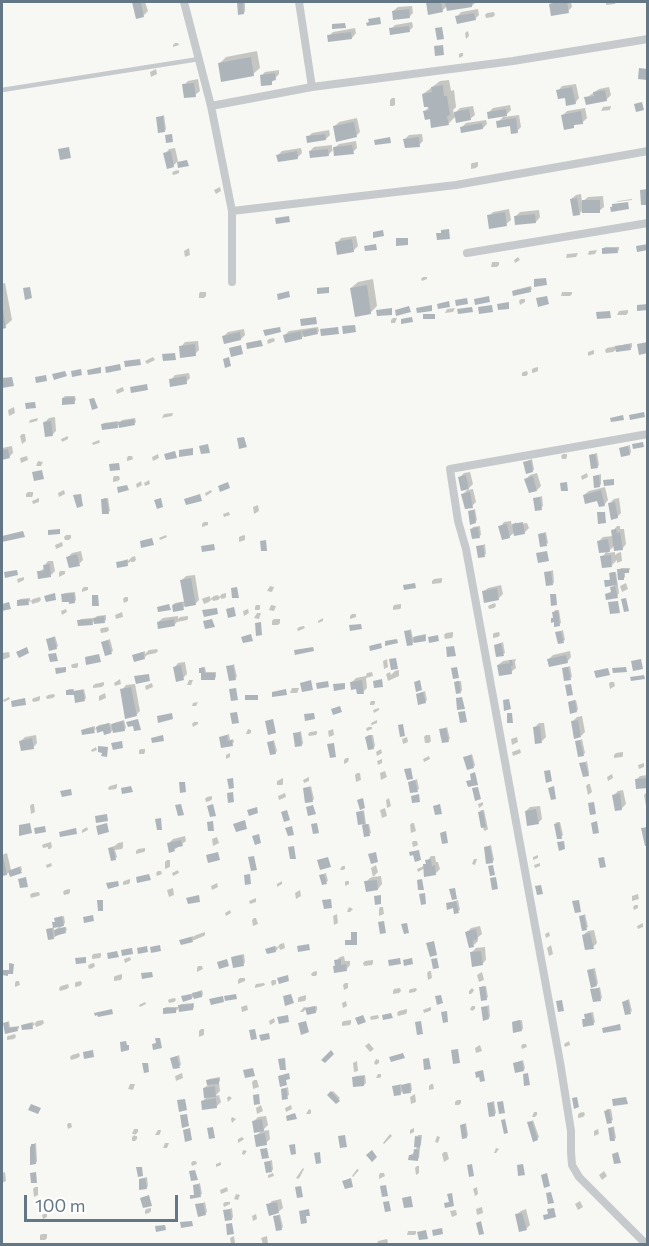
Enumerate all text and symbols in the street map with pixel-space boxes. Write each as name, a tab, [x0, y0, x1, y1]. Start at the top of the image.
scale bar	[27, 1183, 182, 1221]
text: 100 m	[35, 1194, 85, 1216]

